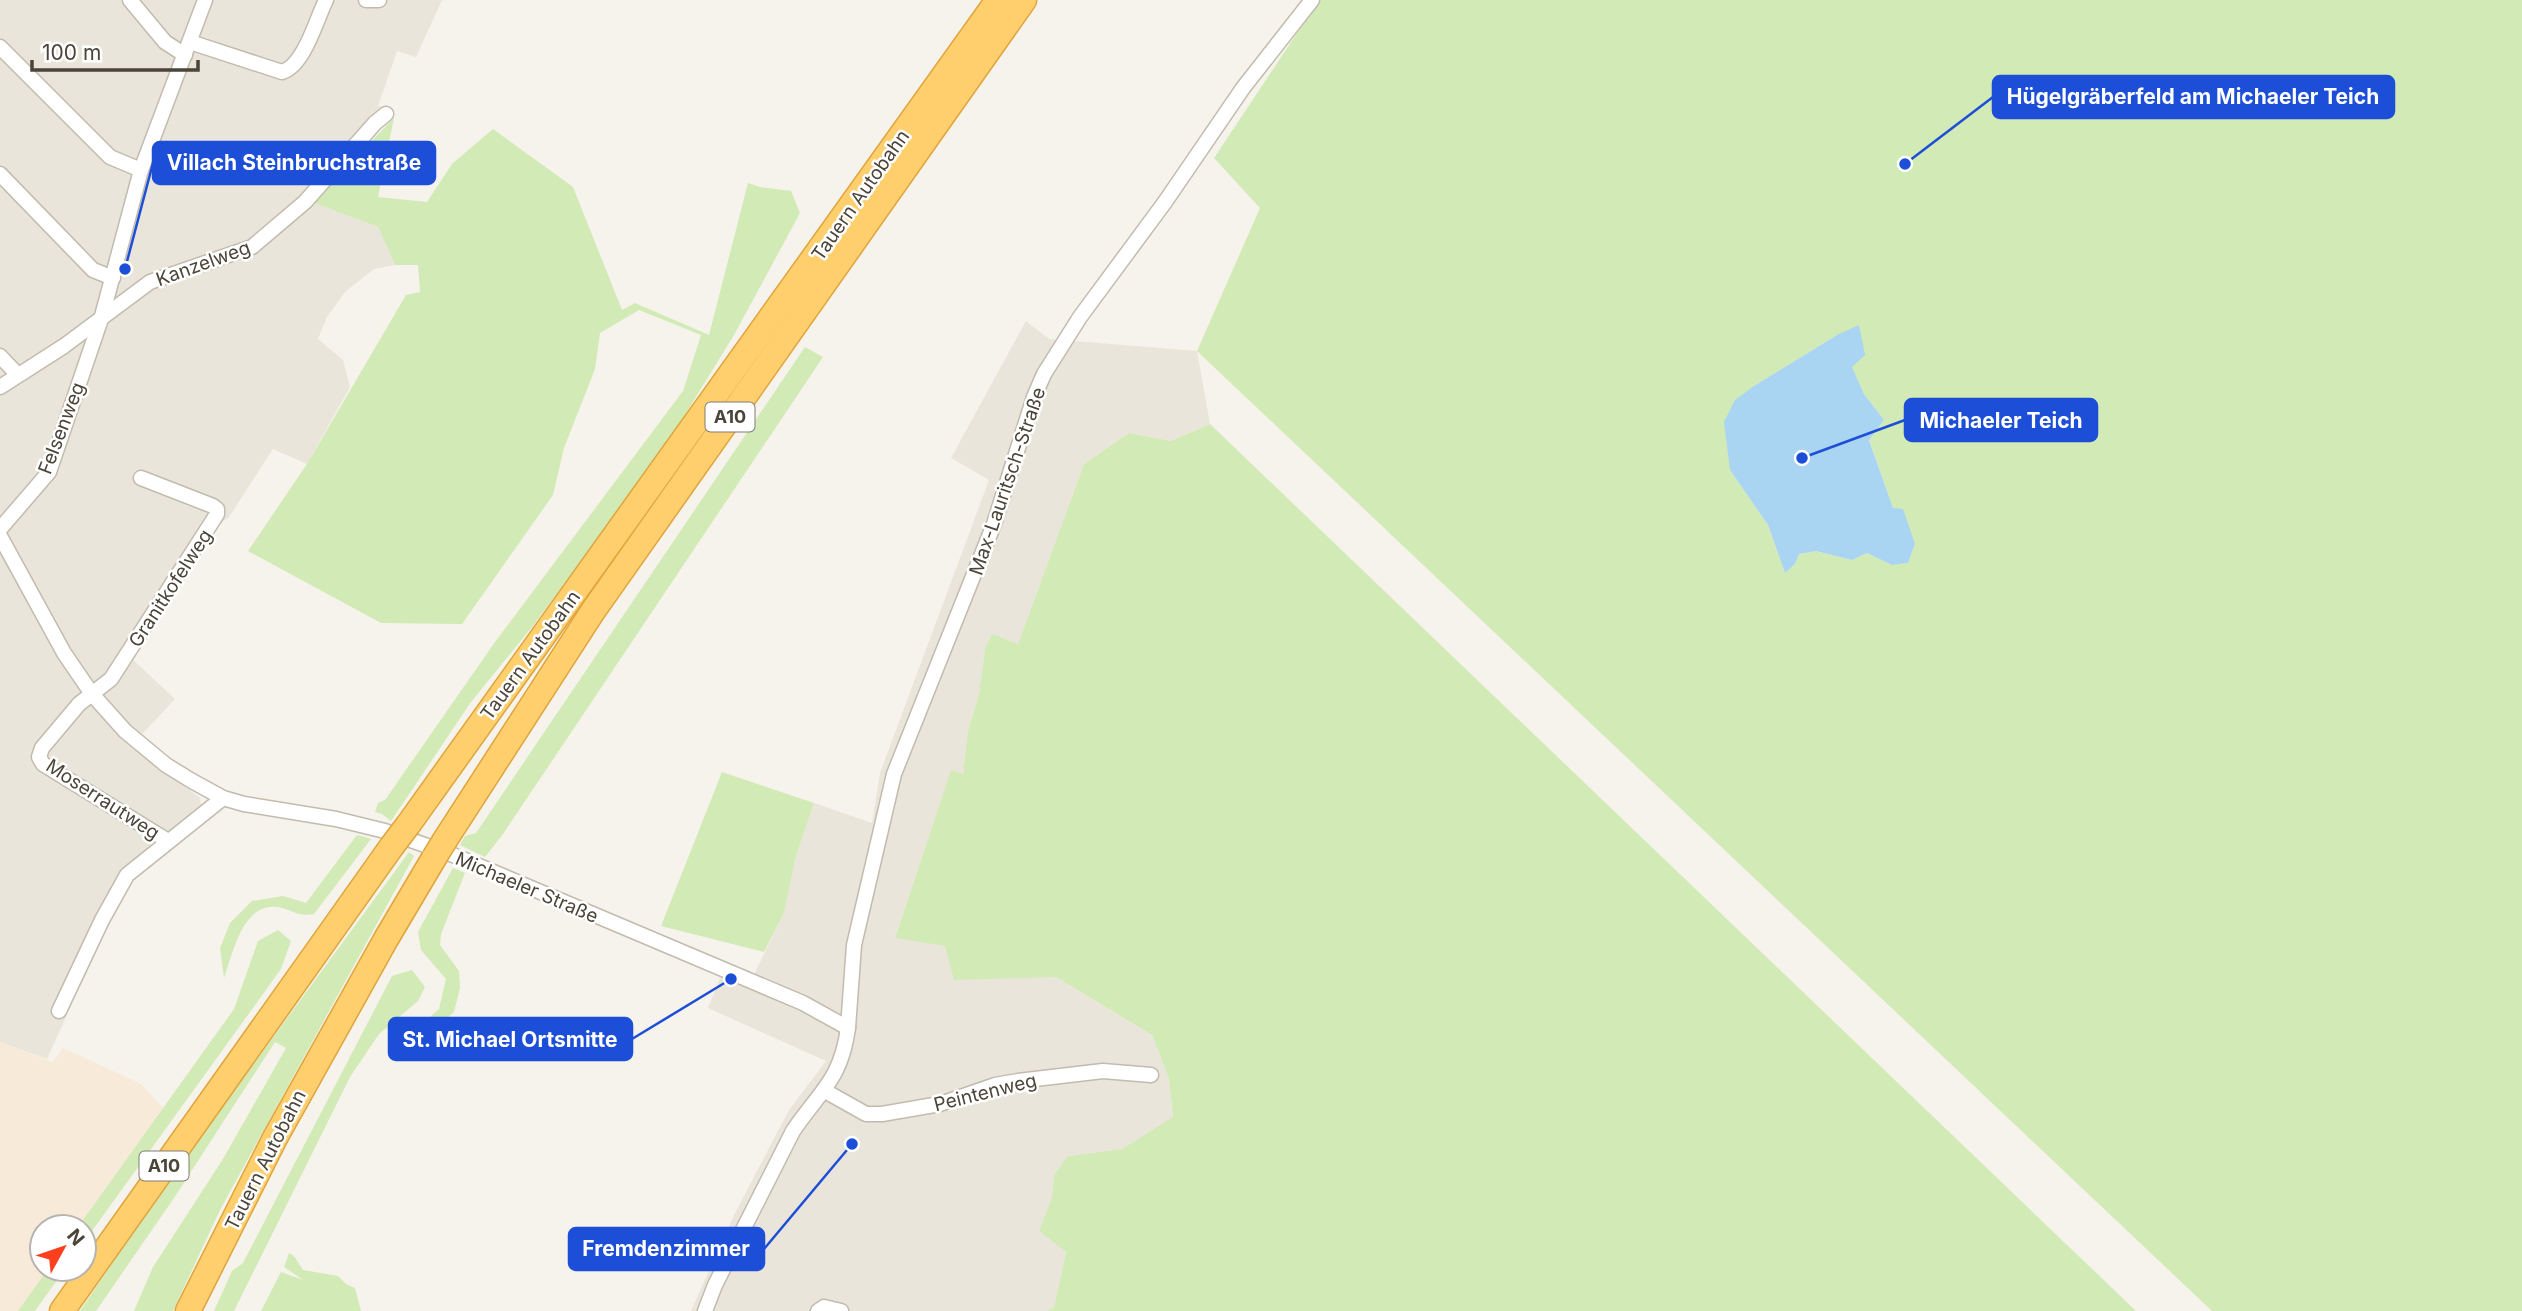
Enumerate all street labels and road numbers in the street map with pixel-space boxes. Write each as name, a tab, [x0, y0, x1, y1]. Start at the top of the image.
street label: Tauern Autobahn	[807, 125, 914, 265]
street label: Kanzelweg	[153, 236, 253, 291]
street label: Felsenweg	[33, 379, 89, 477]
street label: Max-Lauritsch-Straße	[965, 384, 1050, 578]
road number: A10	[706, 402, 754, 432]
street label: Granitkofelweg	[124, 525, 217, 651]
street label: Tauern Autobahn	[476, 586, 585, 725]
street label: Moserrautweg	[42, 754, 164, 845]
street label: Michaeler Straße	[452, 847, 602, 928]
street label: Peintenweg	[931, 1069, 1039, 1116]
street label: Tauern Autobahn	[220, 1086, 311, 1234]
road number: A10	[140, 1152, 188, 1181]

